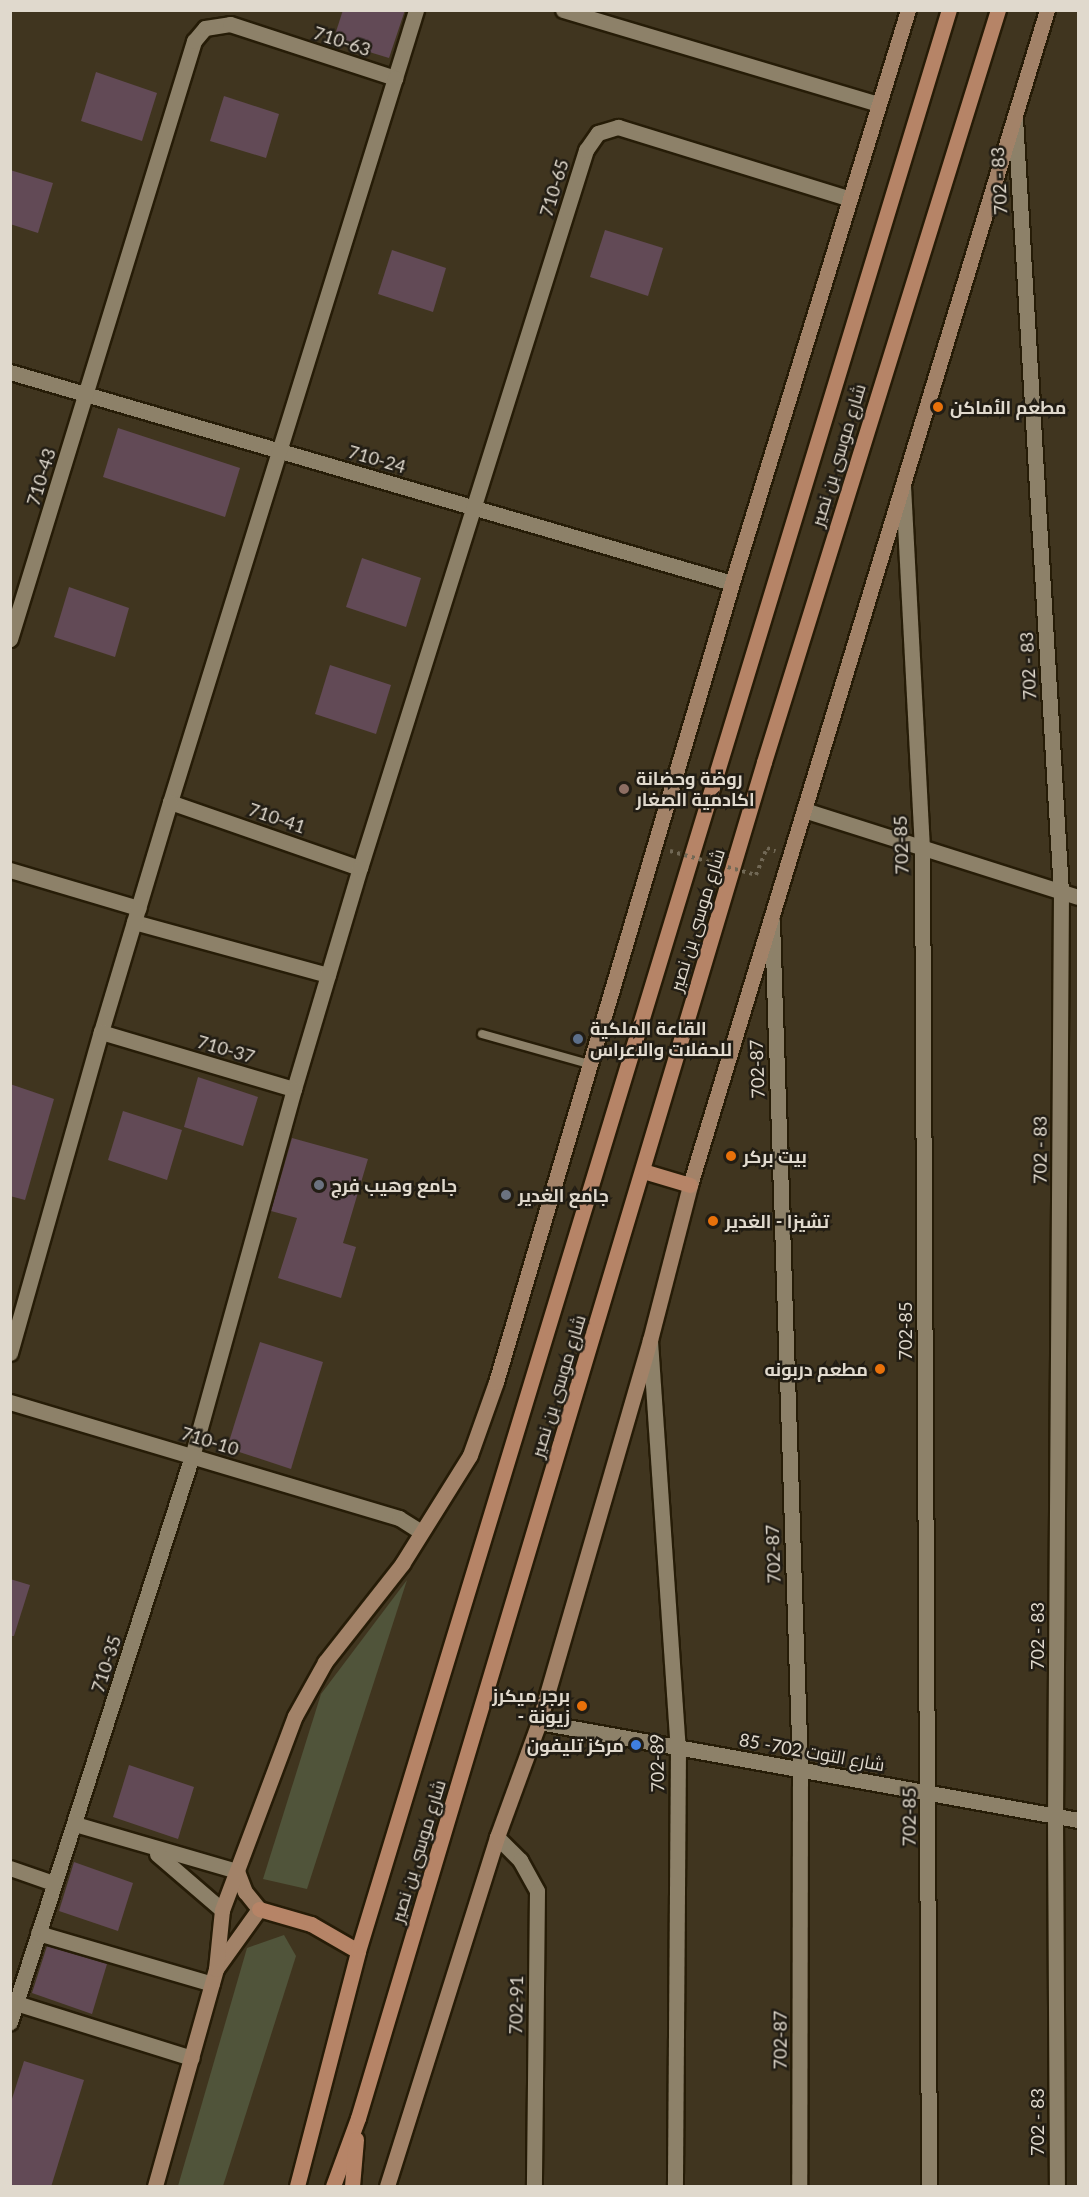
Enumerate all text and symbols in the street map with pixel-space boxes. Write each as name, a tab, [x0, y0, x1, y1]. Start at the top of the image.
street label: 710-63	[311, 22, 373, 60]
street label: 702 - 83	[986, 146, 1012, 216]
street label: 710-65	[535, 157, 573, 219]
street label: شارع موسى بن نصير	[806, 381, 870, 529]
place label: مطعم الأماكن	[950, 396, 1067, 418]
marker: مطعم الأماكن	[931, 400, 945, 414]
street label: 710-24	[346, 441, 408, 477]
street label: 710-43	[22, 446, 60, 508]
street label: 702 - 83	[1015, 631, 1041, 701]
place label: روضة وحضانة اكادمية الصغار	[636, 768, 755, 810]
marker: روضة وحضانة اكادمية الصغار	[617, 782, 631, 796]
street label: 710-41	[246, 798, 308, 838]
street label: 702-85	[889, 815, 913, 875]
street label: شارع موسى بن نصير	[665, 846, 729, 994]
place label: القاعة الملكية للحفلات والاعراس	[590, 1018, 732, 1060]
street label: 710-37	[195, 1031, 257, 1067]
marker: القاعة الملكية للحفلات والاعراس	[571, 1032, 585, 1046]
street label: 702-87	[745, 1039, 769, 1099]
street label: 702 - 83	[1029, 1116, 1051, 1184]
place label: بيت بركر	[743, 1145, 807, 1167]
marker: بيت بركر	[724, 1149, 738, 1163]
place label: جامع وهيب فرج	[331, 1174, 457, 1196]
marker: جامع وهيب فرج	[312, 1178, 326, 1192]
place label: جامع الغدير	[518, 1184, 609, 1206]
marker: جامع الغدير	[499, 1188, 513, 1202]
place label: تشيزا - الغدير	[725, 1210, 829, 1232]
marker: تشيزا - الغدير	[706, 1214, 720, 1228]
street label: 702-85	[894, 1302, 916, 1360]
street label: شارع موسى بن نصير	[526, 1312, 590, 1460]
place label: مطعم دربونه	[764, 1358, 868, 1380]
marker: مطعم دربونه	[873, 1362, 887, 1376]
street label: 710-10	[179, 1422, 241, 1460]
street label: 702-87	[761, 1524, 785, 1584]
street label: 702 - 83	[1026, 1602, 1048, 1670]
street label: 710-35	[87, 1633, 125, 1695]
place label: برجر ميكرز - زيونة	[492, 1685, 570, 1728]
marker: برجر ميكرز - زيونة	[575, 1699, 589, 1713]
street label: شارع التوت 702- 85	[738, 1729, 886, 1775]
street label: 702-89	[646, 1733, 668, 1793]
place label: مركز تليفون	[527, 1734, 624, 1756]
marker: مركز تليفون	[629, 1738, 643, 1752]
street label: شارع موسى بن نصير	[386, 1777, 450, 1925]
street label: 702-85	[898, 1788, 920, 1846]
street label: 702-91	[505, 1975, 527, 2035]
street label: 702-87	[769, 2011, 791, 2069]
street label: 702 - 83	[1026, 2088, 1048, 2156]

